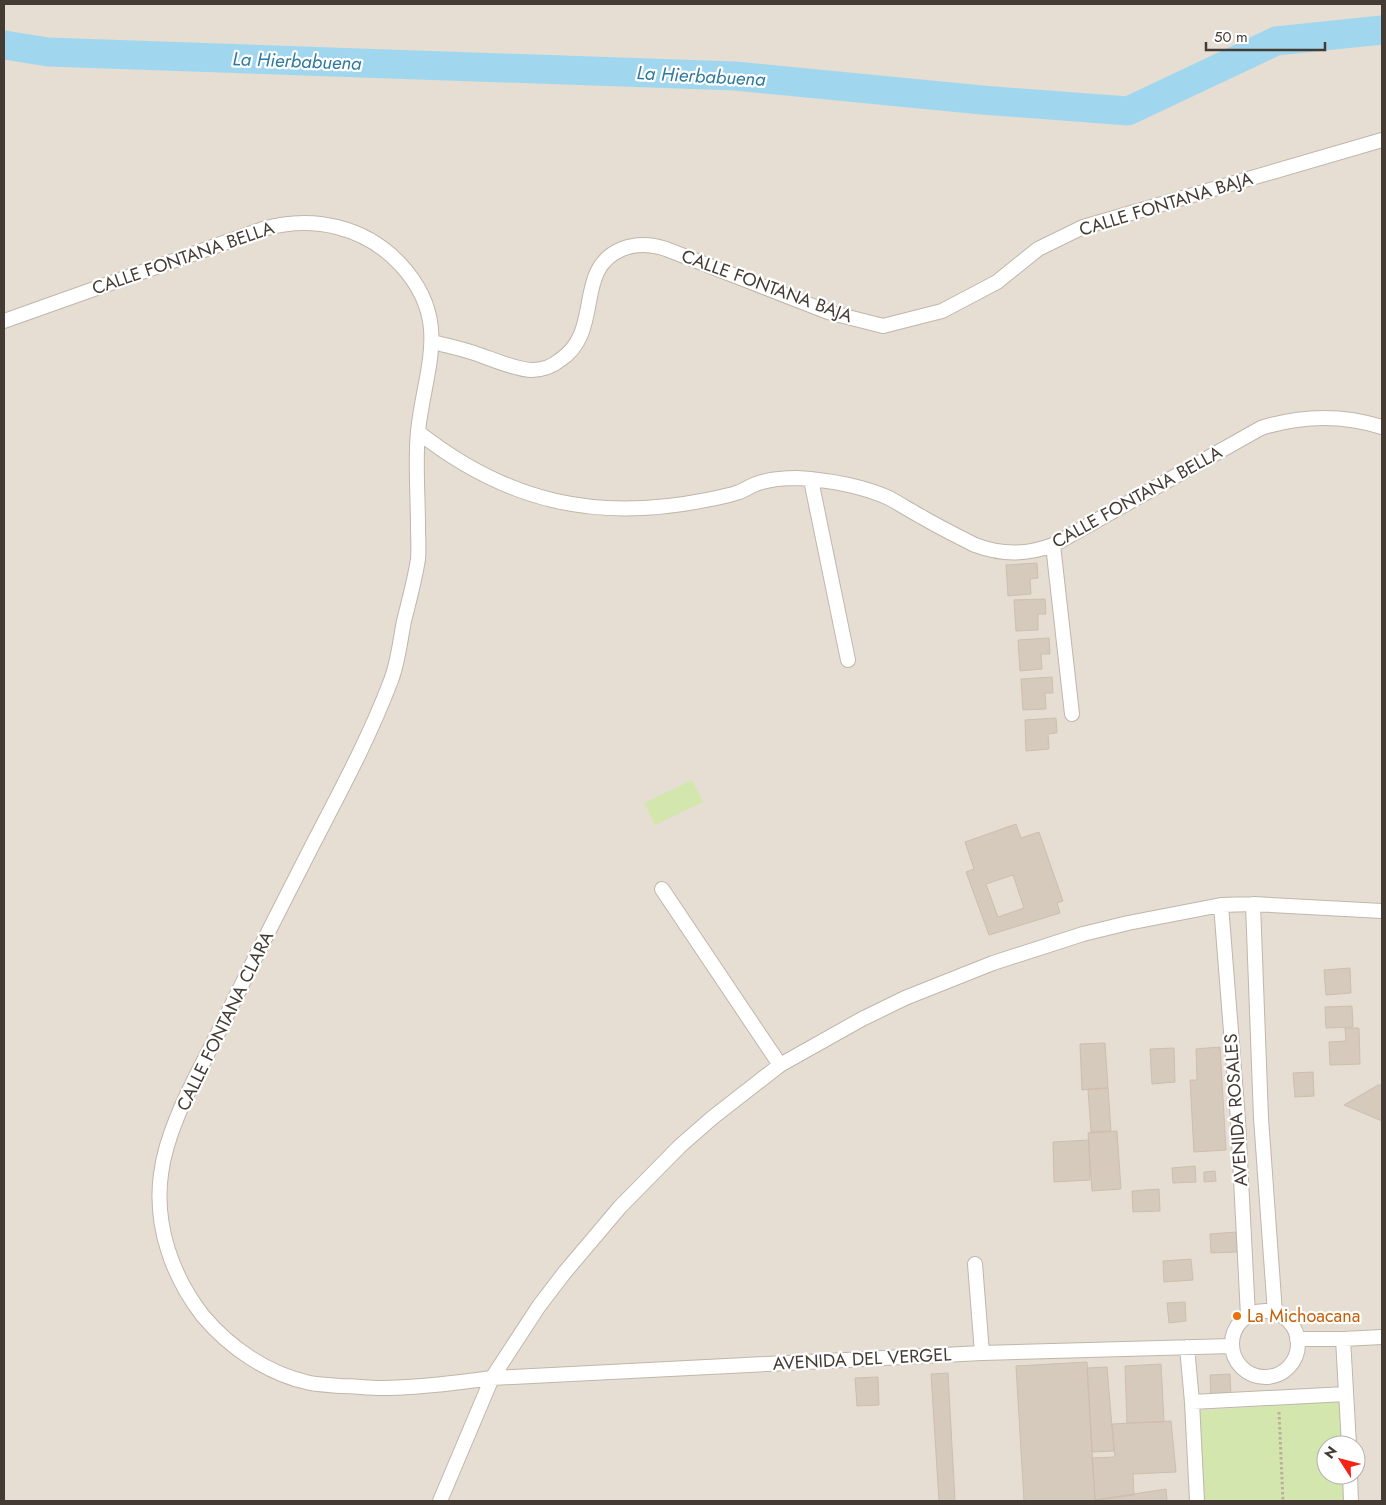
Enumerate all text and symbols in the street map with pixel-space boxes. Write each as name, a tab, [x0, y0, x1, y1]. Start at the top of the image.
scale bar	[1206, 20, 1325, 52]
text: 50 m	[1214, 26, 1248, 48]
water label: La Hierbabuena	[232, 45, 363, 77]
water label: La Hierbabuena	[636, 59, 767, 93]
street label: CALLE FONTANA BAJA	[1076, 165, 1256, 243]
street label: CALLE FONTANA BELLA	[89, 215, 278, 301]
street label: CALLE FONTANA BAJA	[678, 243, 856, 329]
street label: CALLE FONTANA BELLA	[1047, 439, 1227, 555]
street label: CALLE FONTANA CLARA	[170, 927, 280, 1115]
street label: AVENIDA ROSALES	[1218, 1033, 1254, 1187]
place label: La Michoacana	[1247, 1303, 1360, 1329]
marker: La Michoacana	[1231, 1310, 1243, 1322]
street label: AVENIDA DEL VERGEL	[772, 1341, 952, 1377]
north arrow	[1316, 1435, 1366, 1485]
text: N	[1319, 1442, 1342, 1463]

